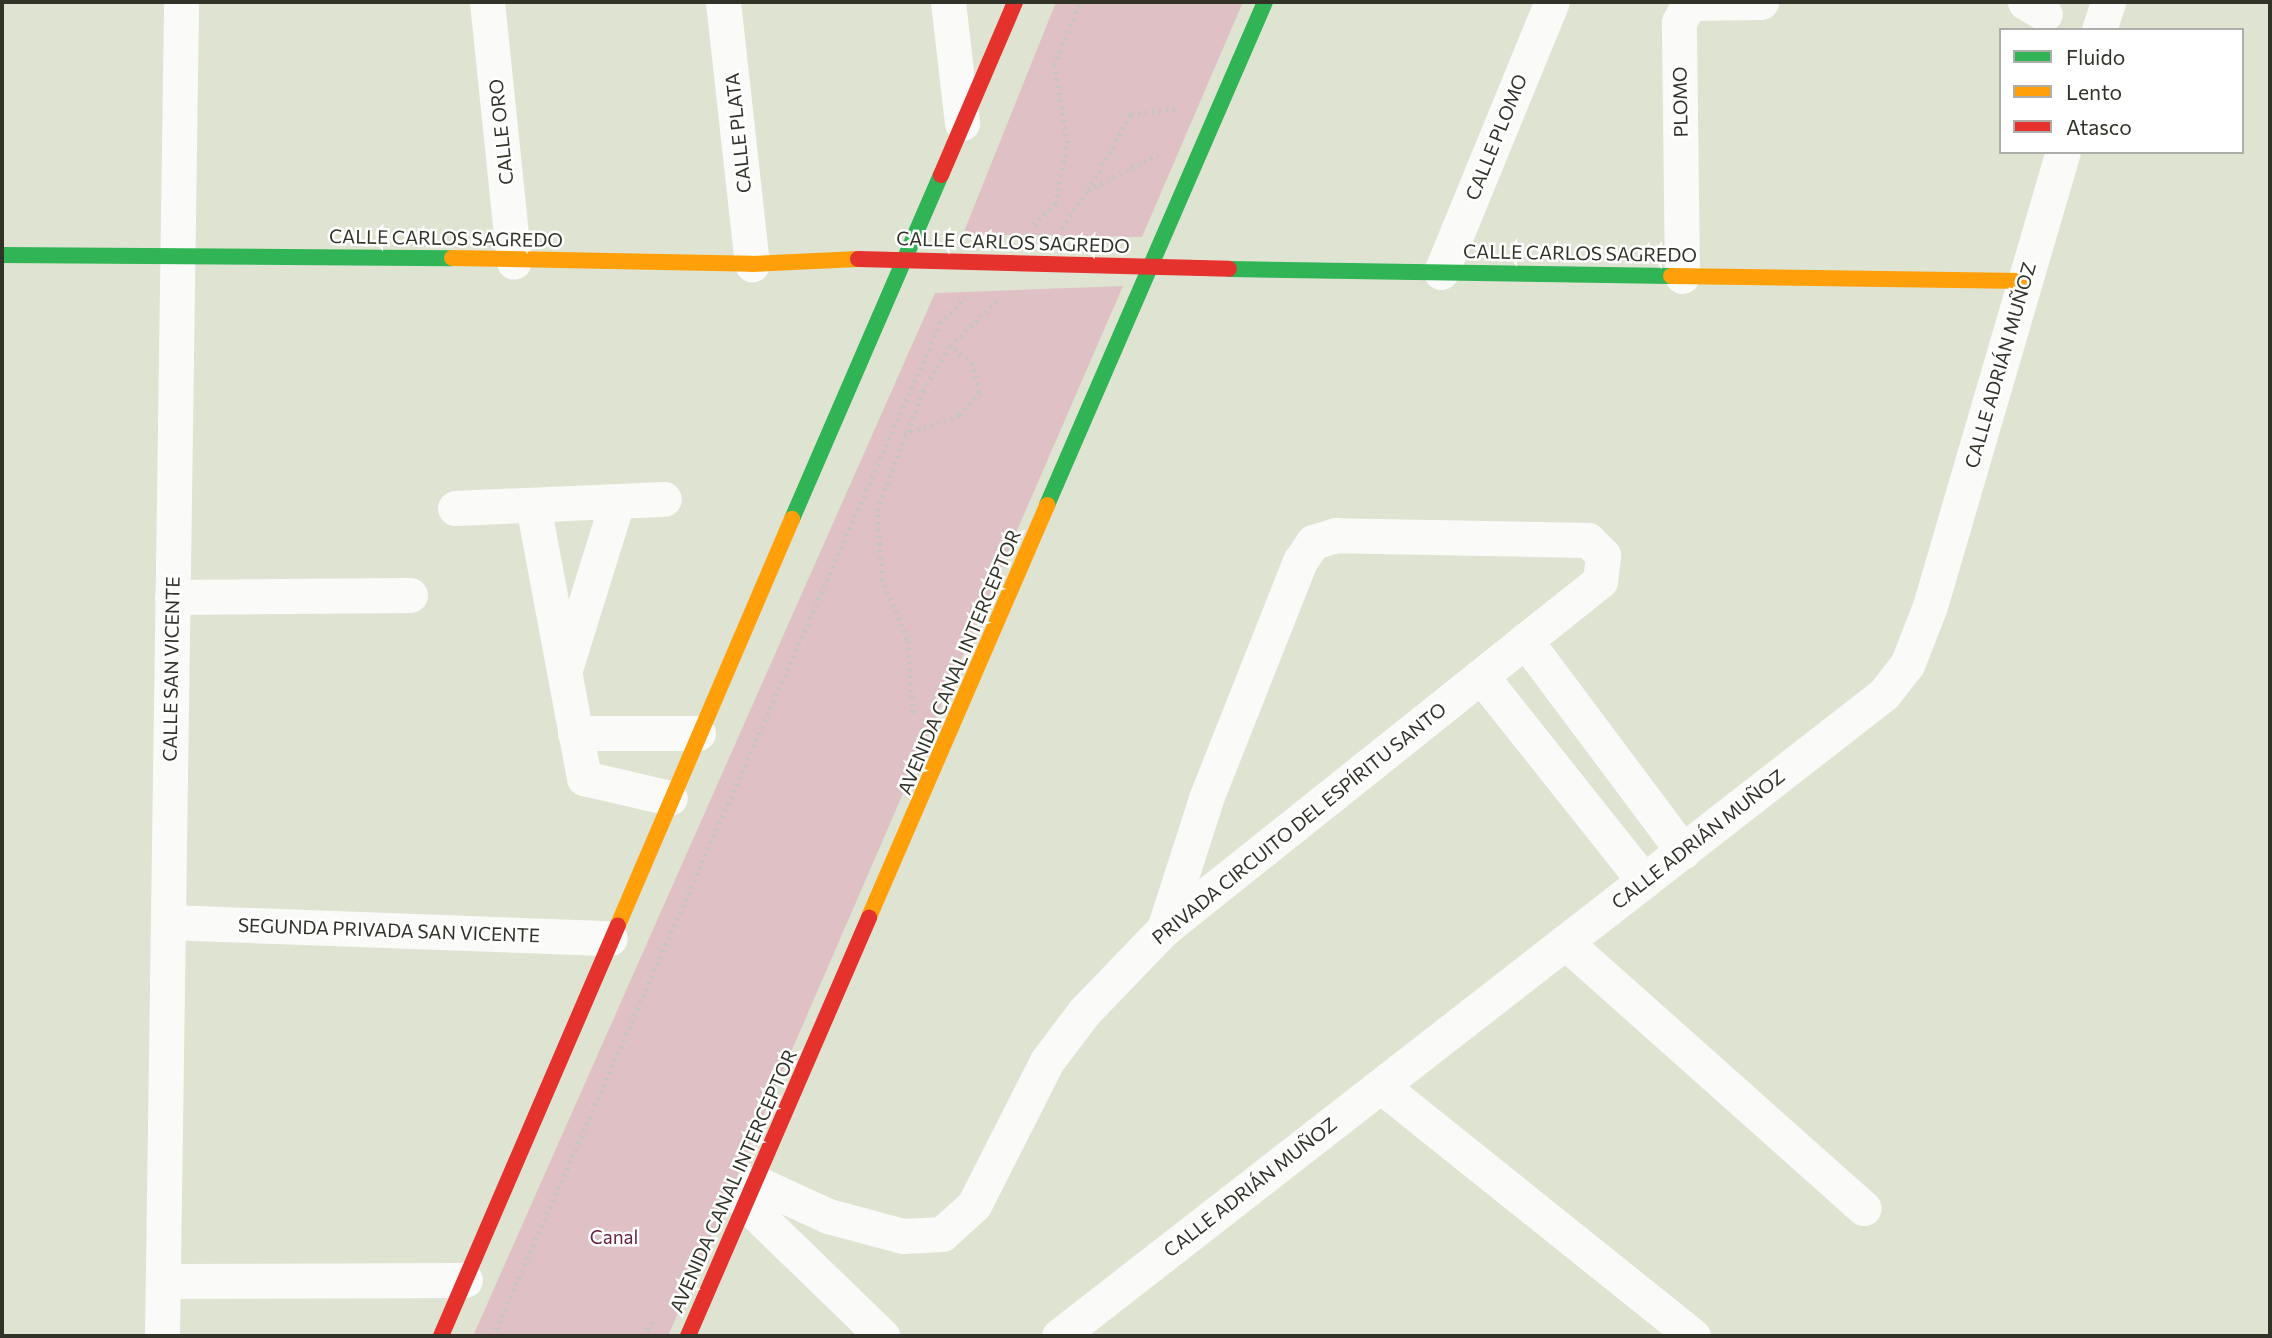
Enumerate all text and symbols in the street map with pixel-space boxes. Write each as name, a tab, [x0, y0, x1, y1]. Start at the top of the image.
legend	[1999, 28, 2244, 154]
text: Fluido	[2066, 44, 2125, 69]
street label: PLOMO	[1668, 66, 1692, 138]
street label: CALLE PLOMO	[1460, 71, 1532, 203]
street label: CALLE PLATA	[720, 72, 756, 194]
street label: CALLE ORO	[484, 78, 518, 186]
text: Lento	[2066, 79, 2122, 104]
text: Atasco	[2066, 114, 2132, 139]
street label: CALLE CARLOS SAGREDO	[329, 225, 563, 251]
street label: CALLE CARLOS SAGREDO	[896, 227, 1130, 257]
street label: CALLE CARLOS SAGREDO	[1463, 240, 1697, 266]
street label: CALLE ADRIÁN MUÑOZ	[1960, 259, 2040, 471]
street label: AVENIDA CANAL INTERCEPTOR	[893, 526, 1025, 798]
street label: CALLE SAN VICENTE	[158, 576, 184, 762]
street label: PRIVADA CIRCUITO DEL ESPÍRITU SANTO	[1147, 697, 1451, 949]
street label: CALLE ADRIÁN MUÑOZ	[1607, 764, 1789, 914]
street label: SEGUNDA PRIVADA SAN VICENTE	[238, 913, 540, 947]
street label: AVENIDA CANAL INTERCEPTOR	[665, 1046, 801, 1316]
street label: CALLE ADRIÁN MUÑOZ	[1159, 1112, 1341, 1262]
park label: Canal	[590, 1226, 638, 1248]

